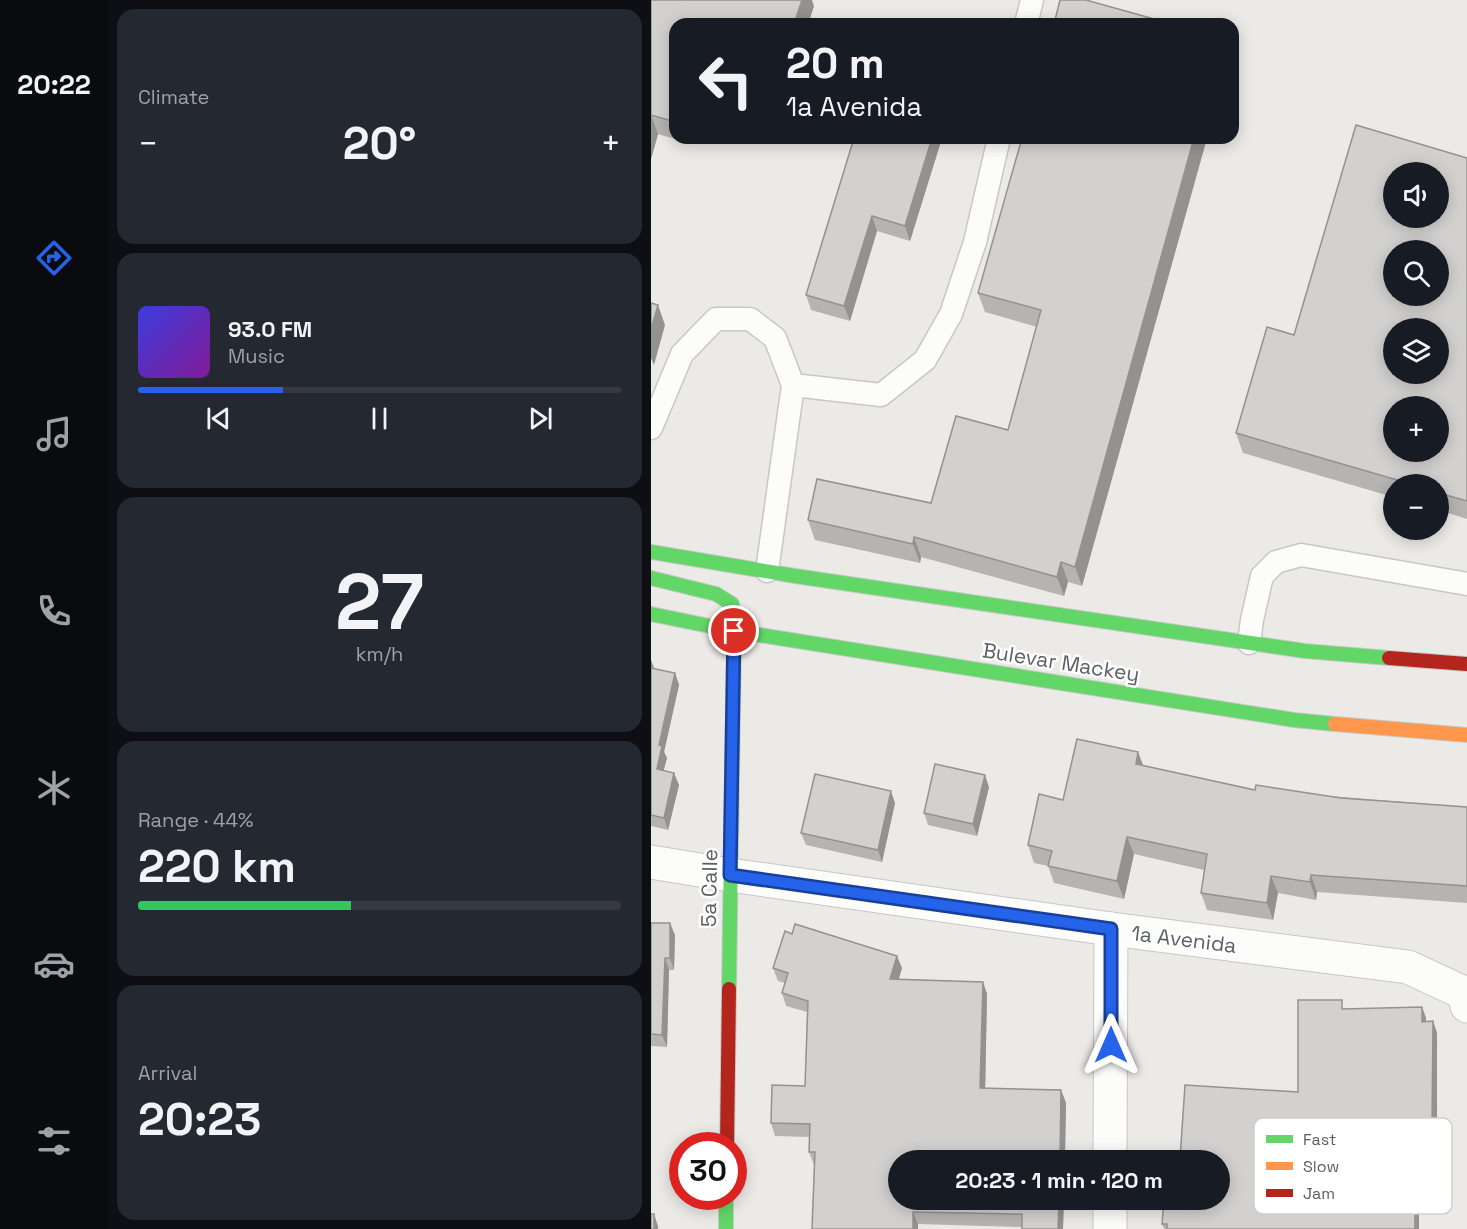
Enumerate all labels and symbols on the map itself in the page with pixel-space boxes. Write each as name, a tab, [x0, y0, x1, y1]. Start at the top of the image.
pin	[708, 605, 759, 656]
street label: Bulevar Mackey	[980, 636, 1142, 688]
street label: 5a Calle	[695, 849, 723, 927]
street label: 1a Avenida	[1130, 919, 1238, 959]
position arrow	[1079, 1013, 1143, 1077]
legend	[1254, 1118, 1452, 1214]
text: Fast	[1303, 1129, 1336, 1150]
speed limit sign: 30	[669, 1132, 747, 1210]
text: Slow	[1303, 1156, 1339, 1177]
text: Jam	[1303, 1183, 1335, 1204]

